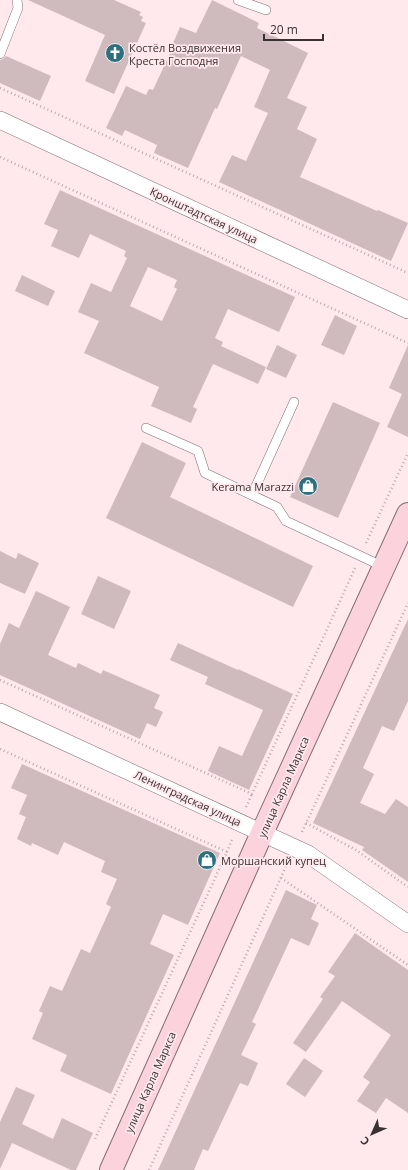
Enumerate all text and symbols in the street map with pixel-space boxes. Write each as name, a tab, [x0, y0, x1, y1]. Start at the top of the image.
scale bar	[264, 16, 323, 42]
text: 20 m	[270, 21, 298, 38]
place label: Костёл Воздвижения Креста Господня	[129, 40, 241, 68]
church icon: Костёл Воздвижения Креста Господня	[104, 42, 126, 64]
street label: Кронштадтская улица	[148, 183, 260, 247]
shop icon: Kerama Marazzi	[297, 475, 319, 497]
place label: Kerama Marazzi	[212, 479, 294, 494]
street label: улица Карла Маркса	[254, 734, 312, 840]
street label: Ленинградская улица	[132, 767, 244, 829]
shop icon: Моршанский купец	[196, 849, 218, 871]
place label: Моршанский купец	[221, 853, 326, 868]
street label: улица Карла Маркса	[121, 1029, 179, 1135]
north arrow	[352, 1114, 392, 1154]
text: С	[357, 1134, 372, 1149]

